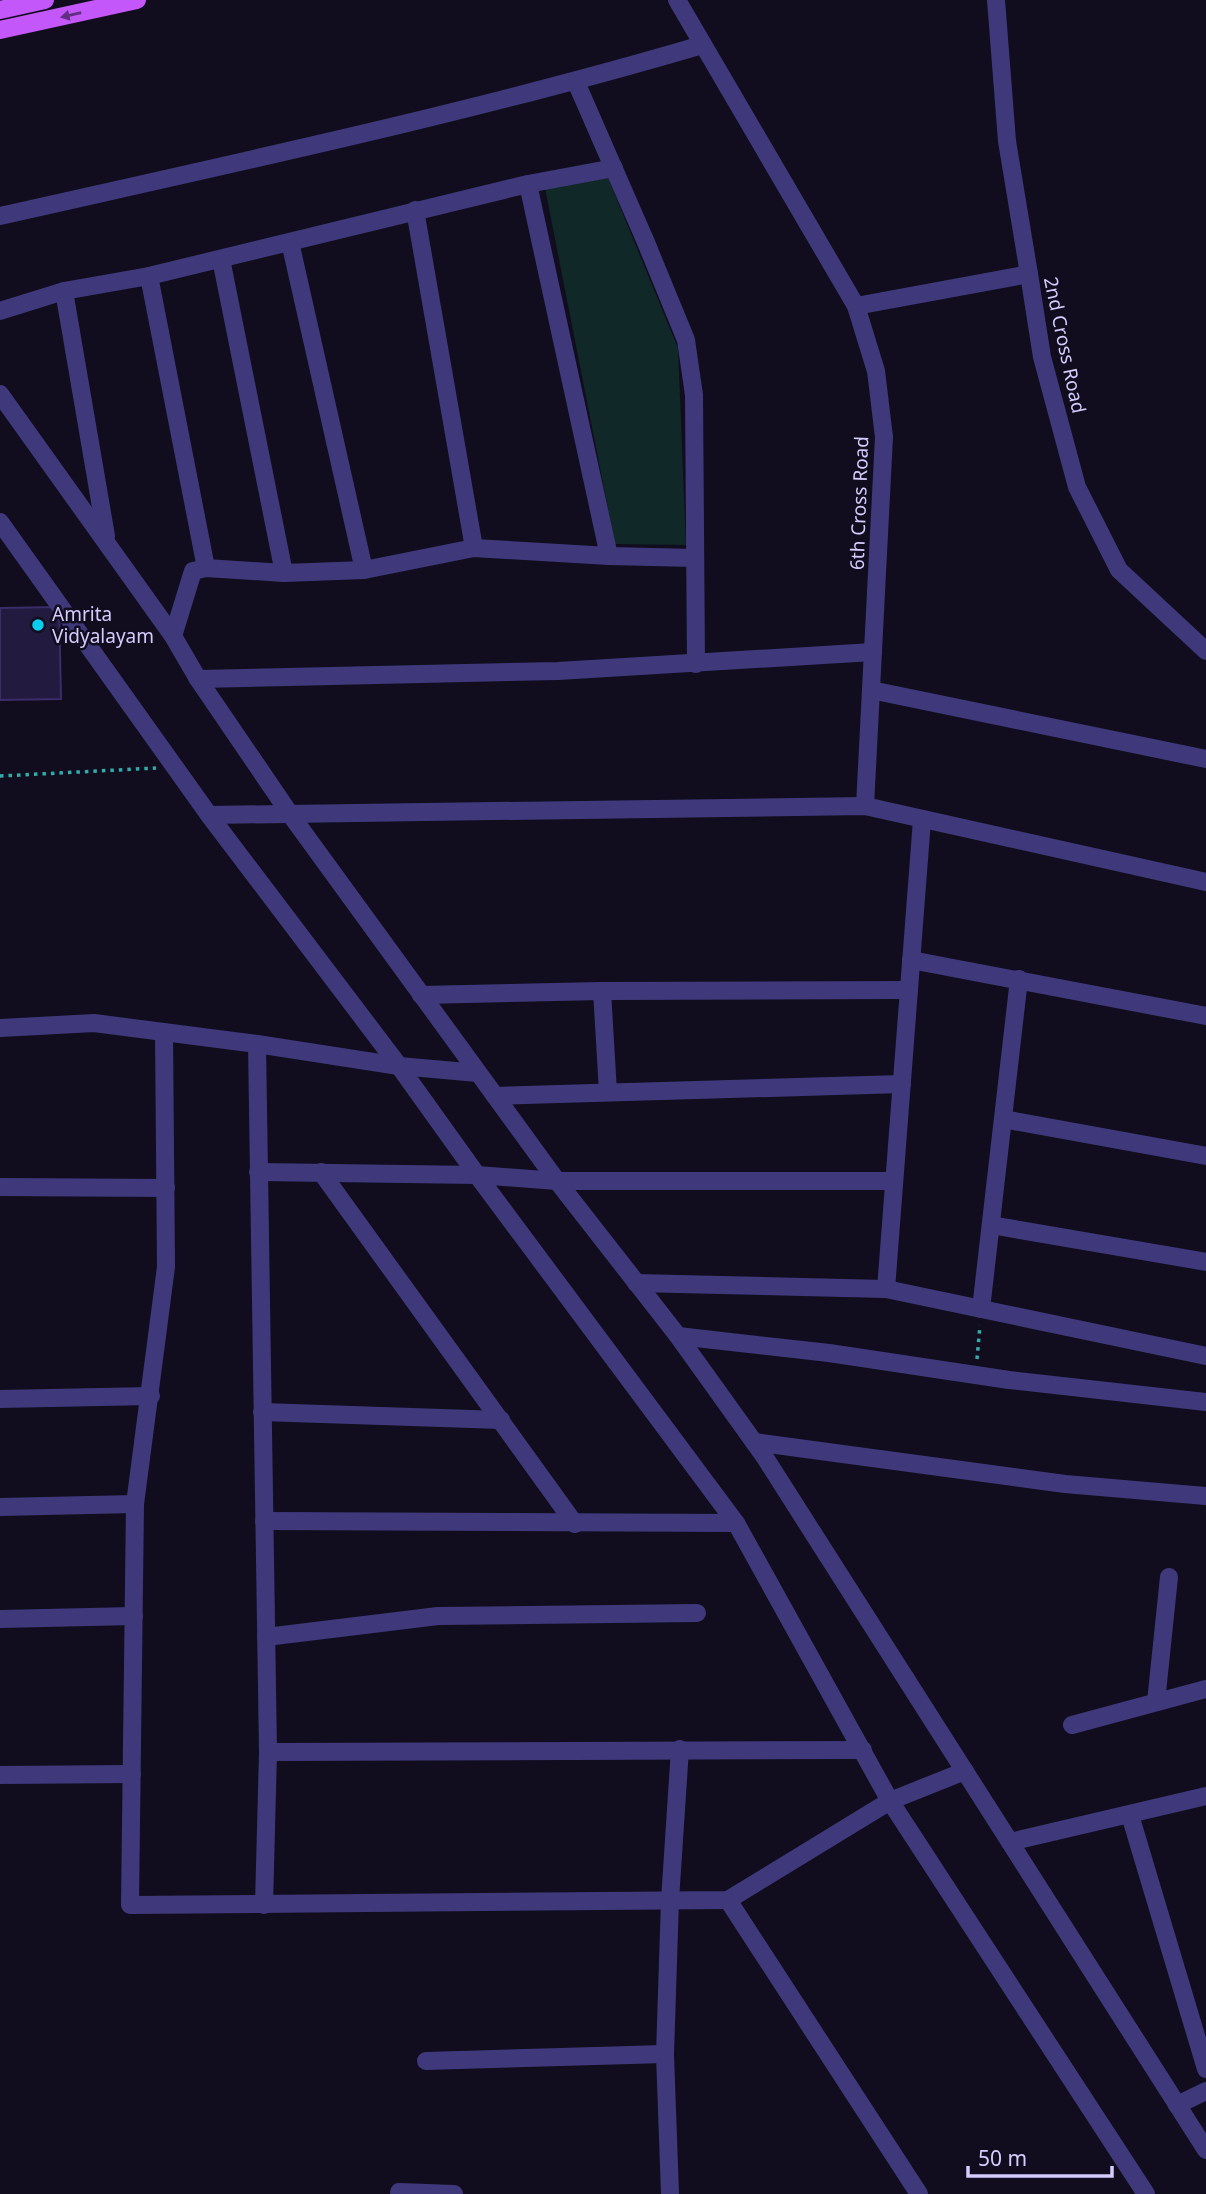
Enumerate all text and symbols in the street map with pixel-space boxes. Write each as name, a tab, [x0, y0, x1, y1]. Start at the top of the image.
one-way arrow	[60, 10, 82, 21]
street label: 2nd Cross Road	[1038, 274, 1092, 416]
street label: 6th Cross Road	[844, 435, 874, 571]
place label: Amrita Vidyalayam	[52, 601, 154, 649]
marker: Amrita Vidyalayam	[30, 617, 46, 633]
scale bar	[968, 2134, 1112, 2178]
text: 50 m	[978, 2144, 1027, 2172]

